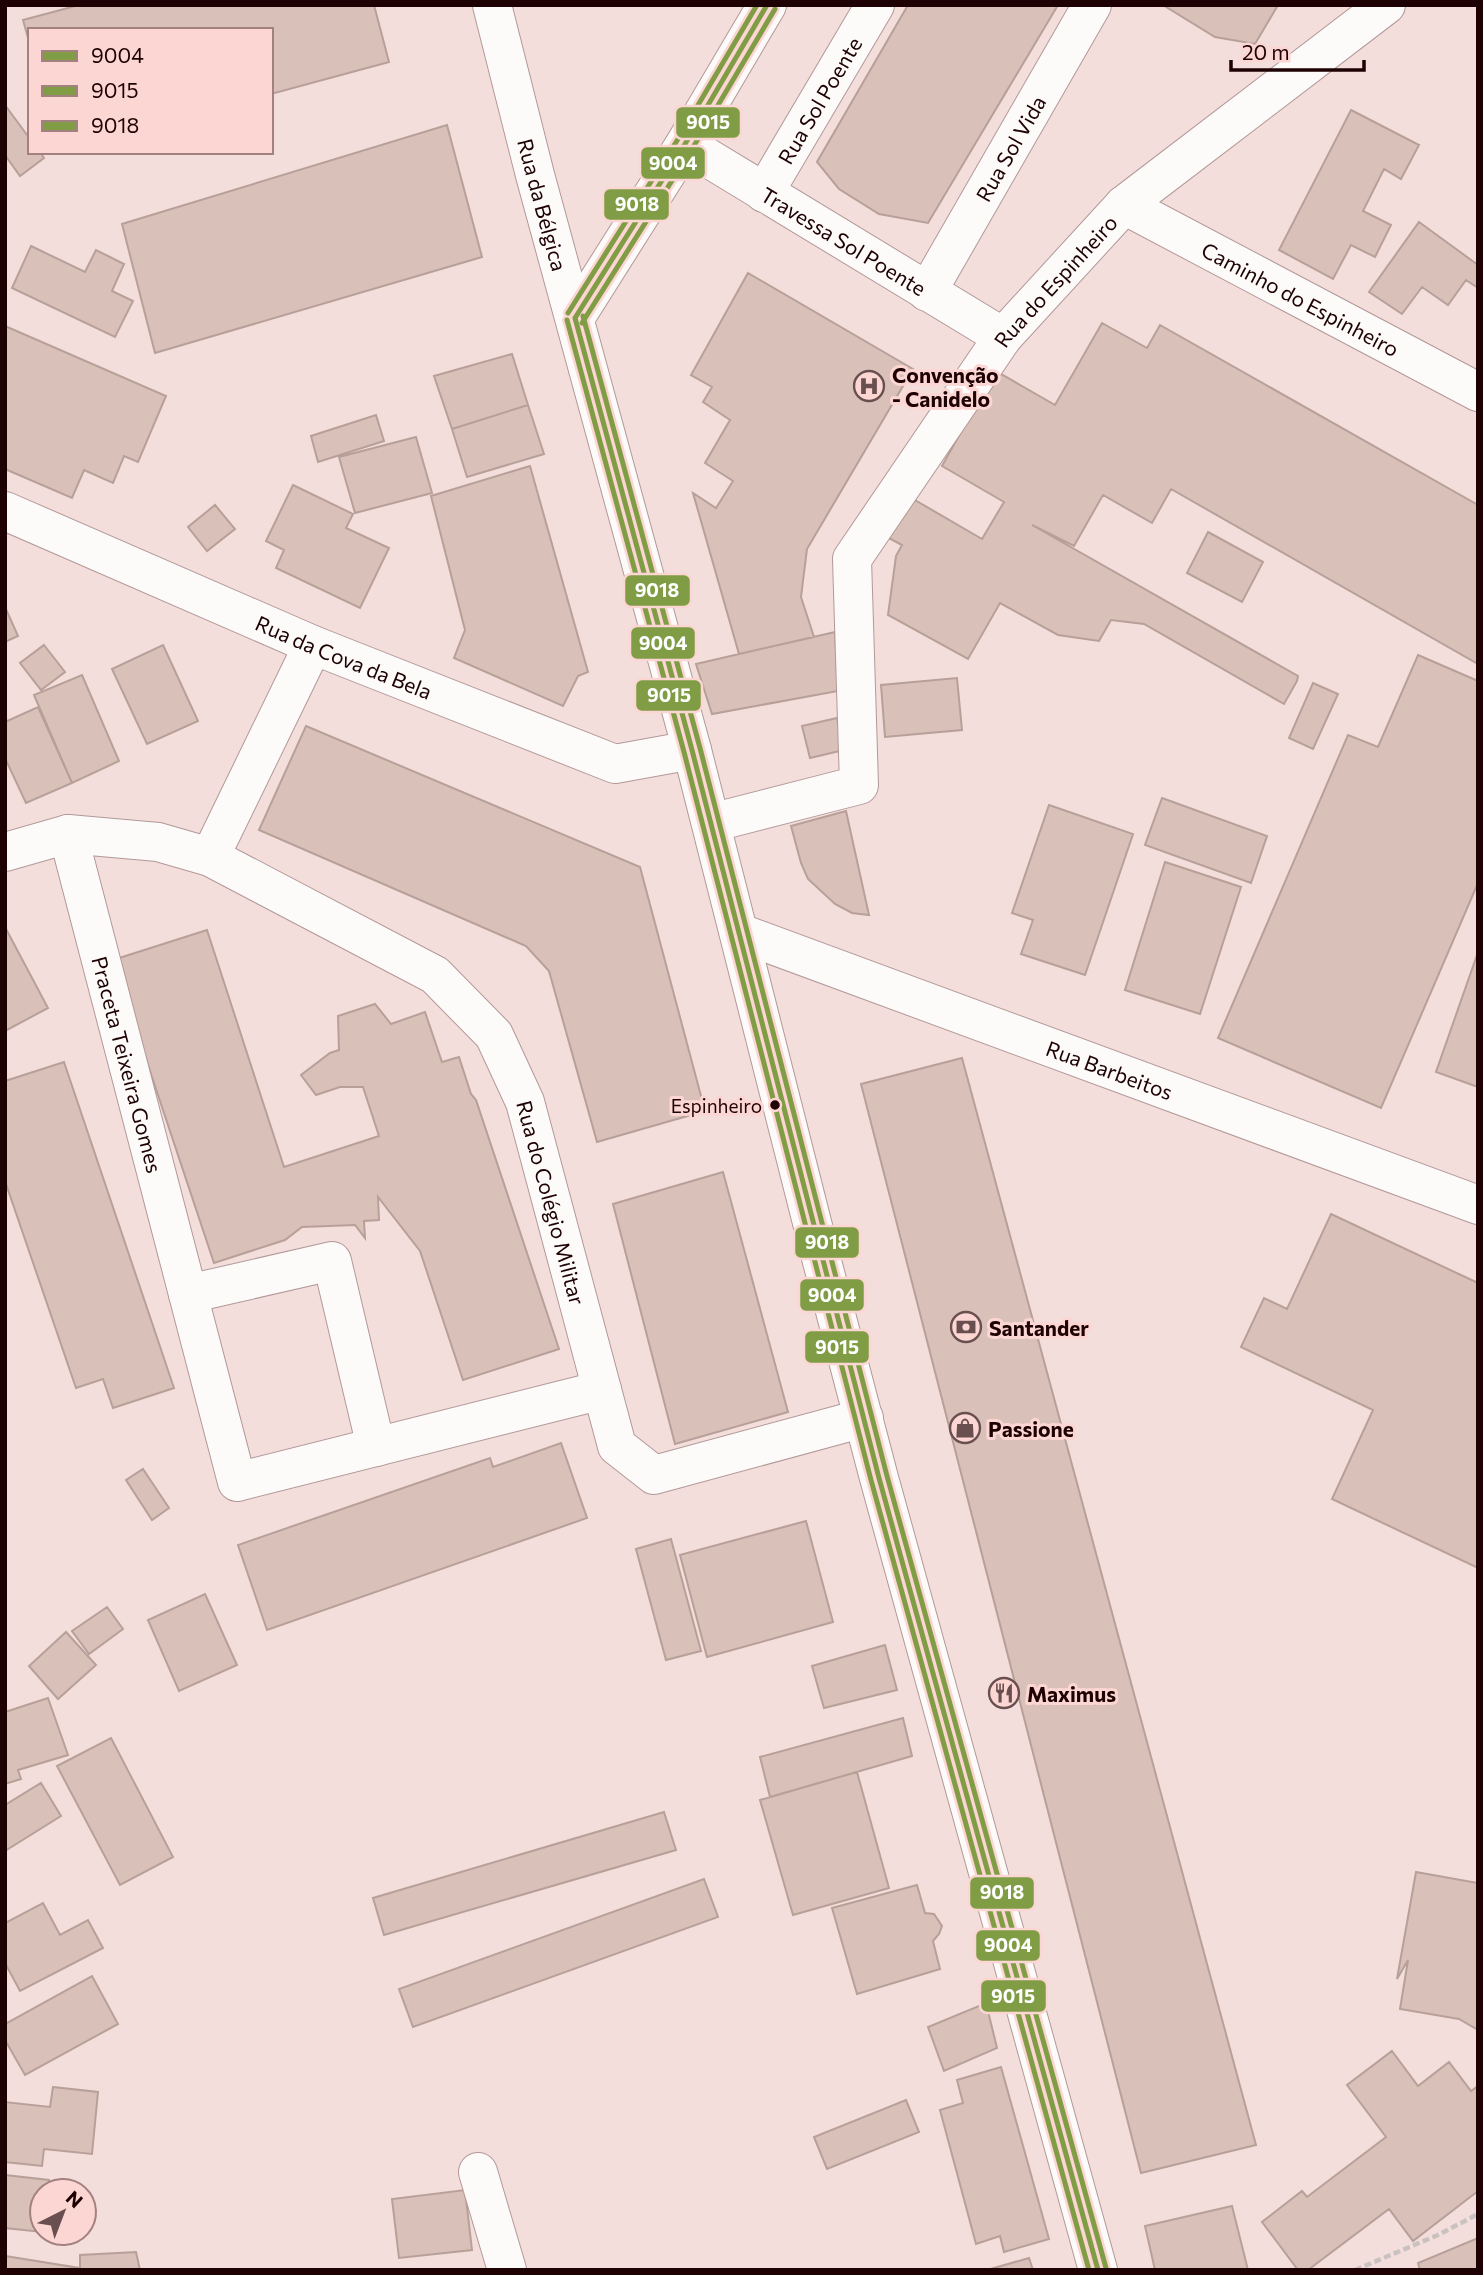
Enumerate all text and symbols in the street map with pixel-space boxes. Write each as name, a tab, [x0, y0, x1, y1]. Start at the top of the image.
legend	[28, 28, 273, 154]
scale bar	[1231, 28, 1364, 72]
street label: Rua Sol Poente	[772, 32, 866, 168]
text: 20 m	[1242, 39, 1290, 64]
text: 9004	[91, 42, 144, 67]
text: 9015	[91, 77, 139, 102]
street label: Rua Sol Vida	[970, 91, 1050, 205]
line badge: 9015	[675, 106, 741, 139]
text: 9015	[686, 110, 730, 133]
text: 9018	[91, 112, 139, 137]
street label: Rua da Bélgica	[514, 136, 573, 273]
line badge: 9004	[640, 146, 706, 180]
text: 9004	[649, 151, 698, 174]
street label: Travessa Sol Poente	[757, 181, 931, 300]
line badge: 9018	[603, 188, 670, 221]
text: 9018	[615, 192, 659, 215]
street label: Rua do Espinheiro	[988, 209, 1122, 351]
street label: Caminho do Espinheiro	[1198, 236, 1404, 361]
place label: Convenção - Canidelo	[892, 362, 999, 411]
hospital icon: Convenção - Canidelo	[852, 369, 886, 403]
line badge: 9018	[624, 574, 691, 607]
text: 9018	[635, 578, 679, 601]
street label: Rua da Cova da Bela	[252, 609, 436, 703]
line badge: 9004	[630, 626, 696, 660]
text: 9004	[639, 631, 688, 654]
line badge: 9015	[635, 679, 702, 712]
text: 9015	[647, 683, 691, 706]
street label: Praceta Teixeira Gomes	[88, 953, 168, 1175]
street label: Rua Barbeitos	[1043, 1035, 1176, 1104]
place label: Espinheiro	[671, 1094, 762, 1117]
street label: Rua do Colégio Militar	[513, 1098, 591, 1307]
marker: Espinheiro	[768, 1098, 782, 1112]
line badge: 9018	[794, 1226, 860, 1259]
text: 9018	[805, 1230, 849, 1253]
line badge: 9004	[799, 1278, 865, 1312]
text: 9004	[808, 1283, 857, 1306]
bank icon: Santander	[949, 1310, 983, 1344]
place label: Santander	[989, 1315, 1089, 1340]
line badge: 9015	[804, 1330, 870, 1364]
text: 9015	[815, 1335, 859, 1358]
shop icon: Passione	[948, 1411, 982, 1445]
place label: Passione	[988, 1416, 1074, 1441]
restaurant icon: Maximus	[987, 1676, 1021, 1710]
place label: Maximus	[1027, 1681, 1116, 1706]
line badge: 9018	[969, 1876, 1035, 1910]
text: 9018	[980, 1880, 1024, 1903]
line badge: 9004	[975, 1929, 1041, 1962]
text: 9004	[984, 1933, 1033, 1956]
line badge: 9015	[980, 1979, 1047, 2013]
text: 9015	[991, 1984, 1035, 2007]
north arrow	[28, 2177, 98, 2247]
text: N	[62, 2186, 88, 2212]

